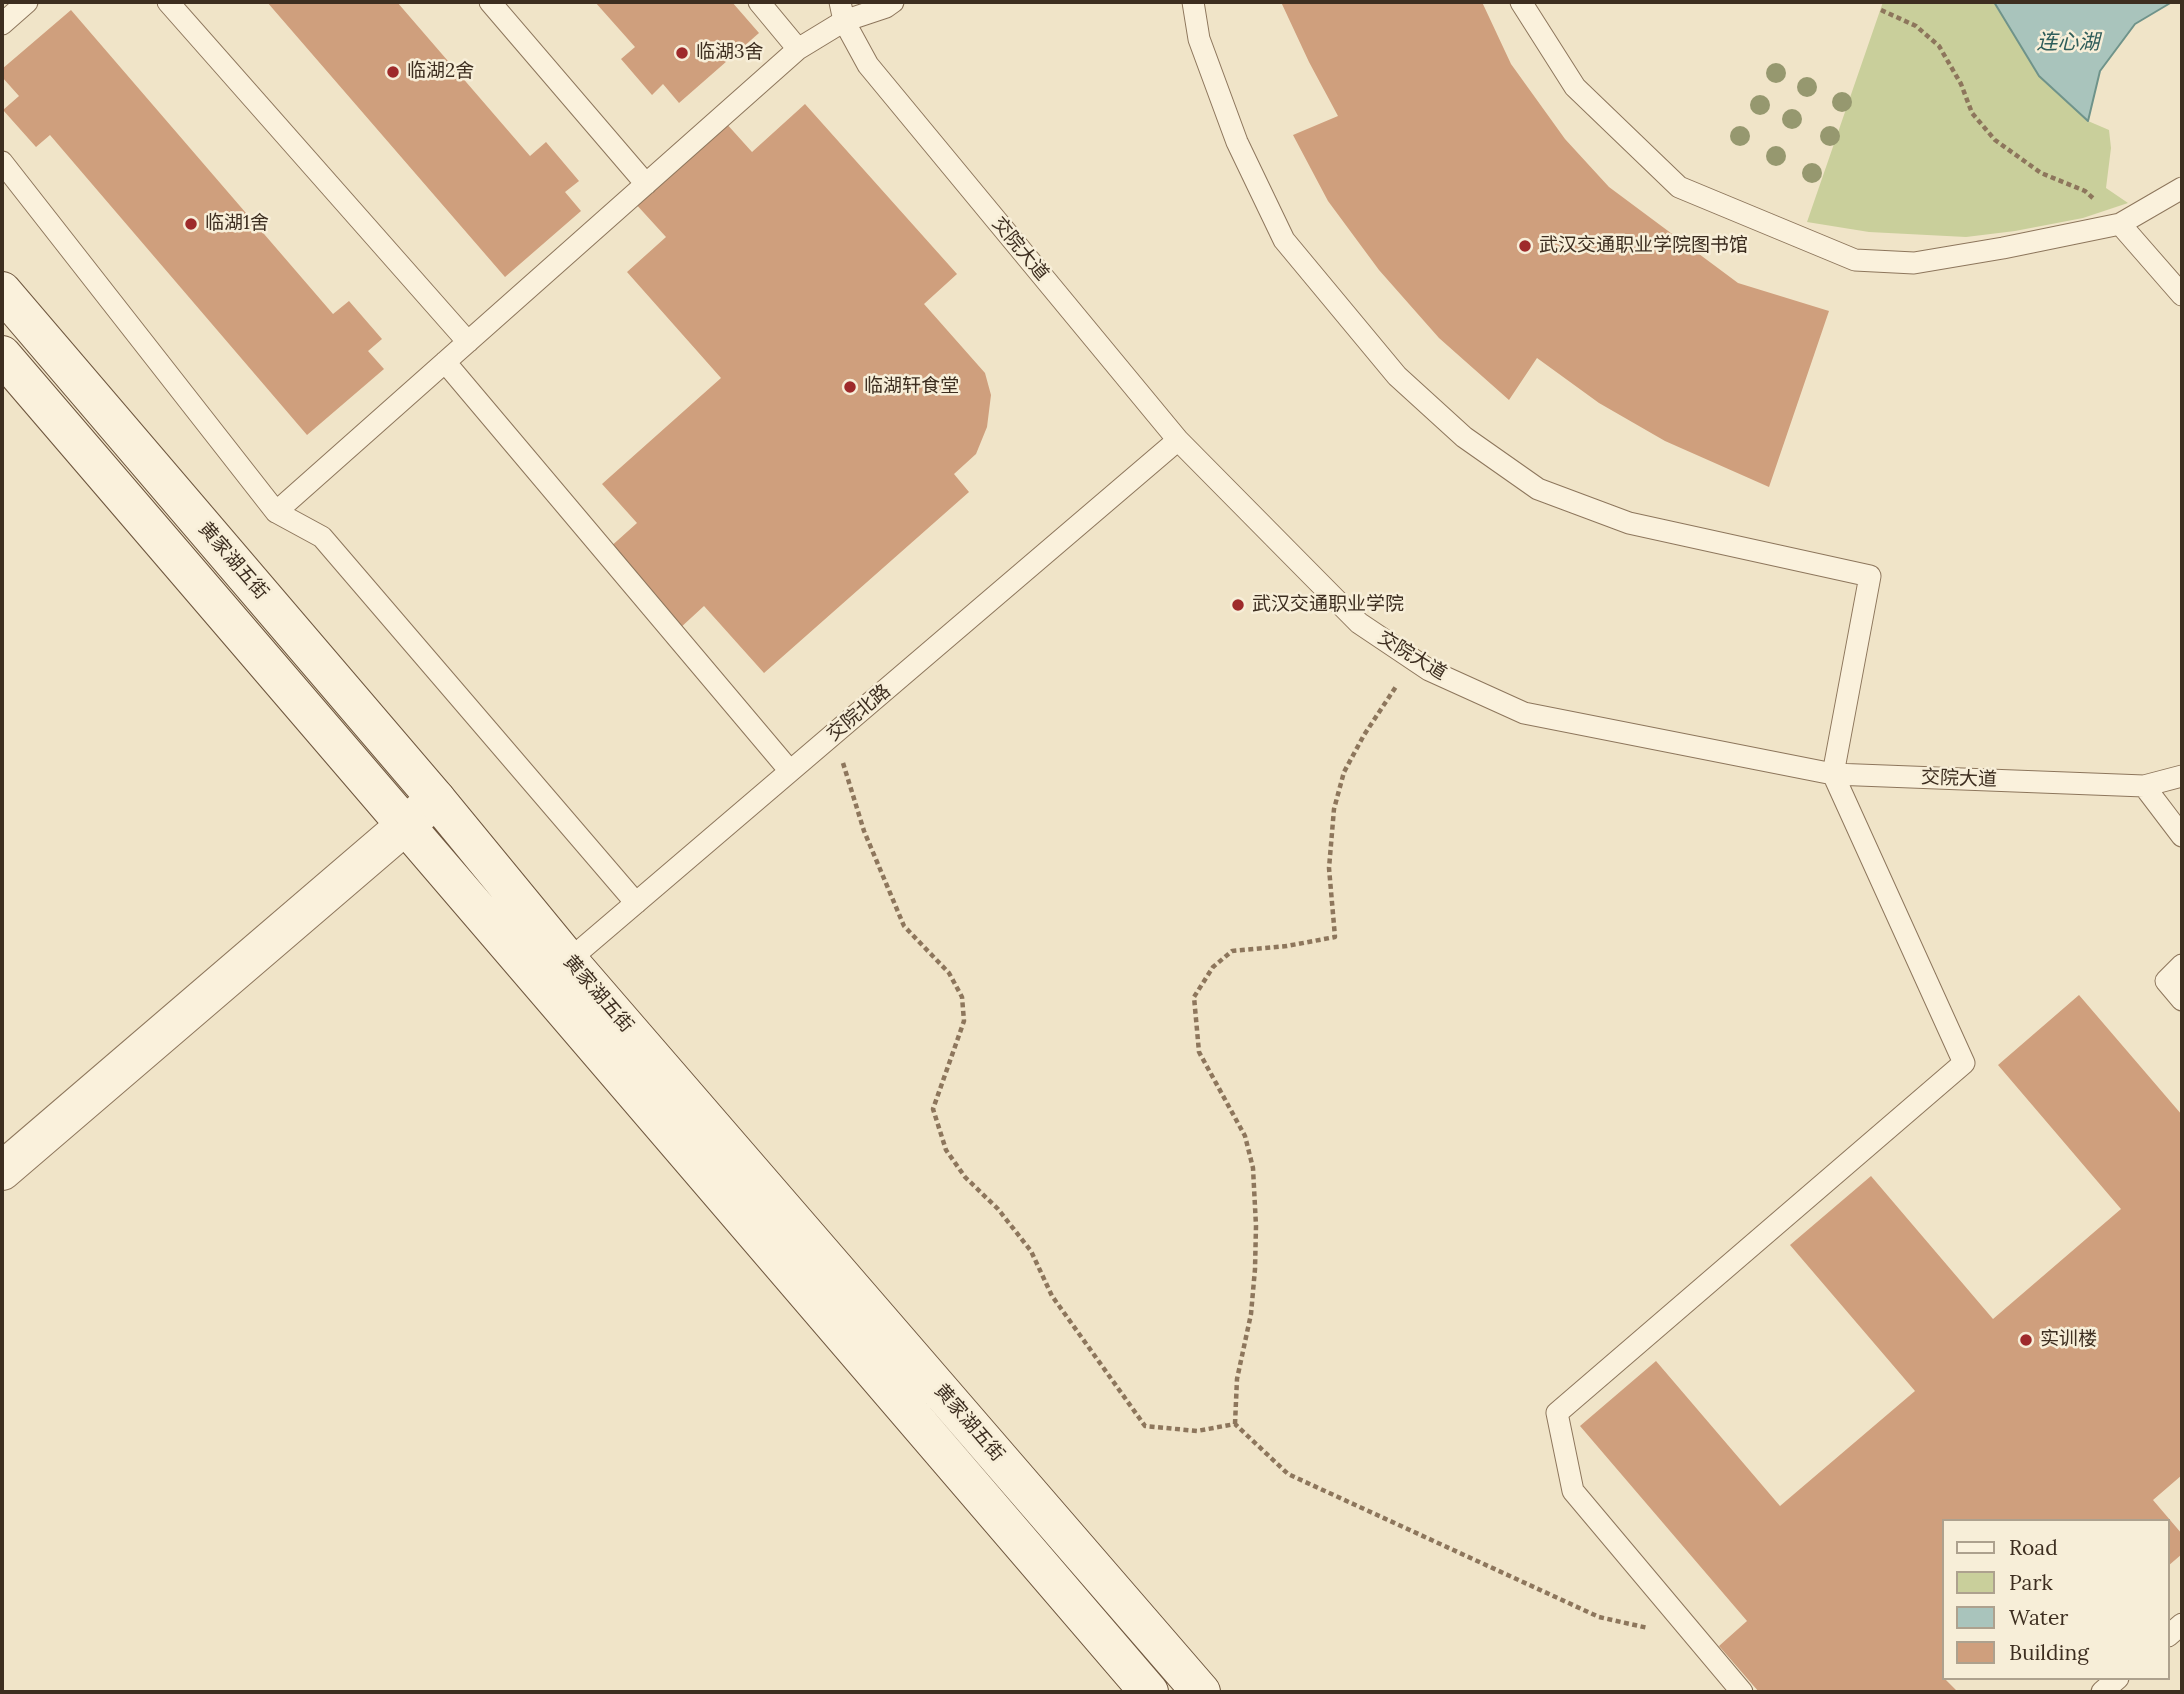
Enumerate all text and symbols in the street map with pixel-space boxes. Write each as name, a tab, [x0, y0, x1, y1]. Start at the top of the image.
water label: 连心湖	[2037, 30, 2099, 56]
place label: 临湖3舍	[696, 42, 764, 64]
marker: 临湖3舍	[674, 45, 690, 61]
place label: 临湖2舍	[407, 61, 474, 83]
marker: 临湖2舍	[385, 64, 401, 80]
place label: 临湖1舍	[205, 213, 269, 235]
street label: 交院大道	[987, 213, 1053, 285]
marker: 临湖1舍	[183, 216, 199, 232]
place label: 武汉交通职业学院图书馆	[1539, 235, 1748, 257]
marker: 武汉交通职业学院图书馆	[1517, 238, 1533, 254]
place label: 临湖轩食堂	[864, 376, 959, 398]
marker: 临湖轩食堂	[842, 379, 858, 395]
street label: 黄家湖五街	[193, 518, 273, 604]
place label: 武汉交通职业学院	[1252, 594, 1404, 616]
marker: 武汉交通职业学院	[1230, 597, 1246, 613]
street label: 交院大道	[1374, 627, 1450, 685]
street label: 交院北路	[823, 680, 895, 746]
street label: 交院大道	[1921, 766, 1997, 792]
street label: 黄家湖五街	[558, 951, 638, 1037]
place label: 实训楼	[2040, 1329, 2097, 1351]
marker: 实训楼	[2018, 1332, 2034, 1348]
street label: 黄家湖五街	[929, 1380, 1009, 1466]
legend	[1942, 1519, 2170, 1680]
text: Road	[2009, 1534, 2058, 1561]
text: Park	[2009, 1569, 2053, 1596]
text: Water	[2009, 1604, 2068, 1631]
text: Building	[2009, 1639, 2089, 1666]

